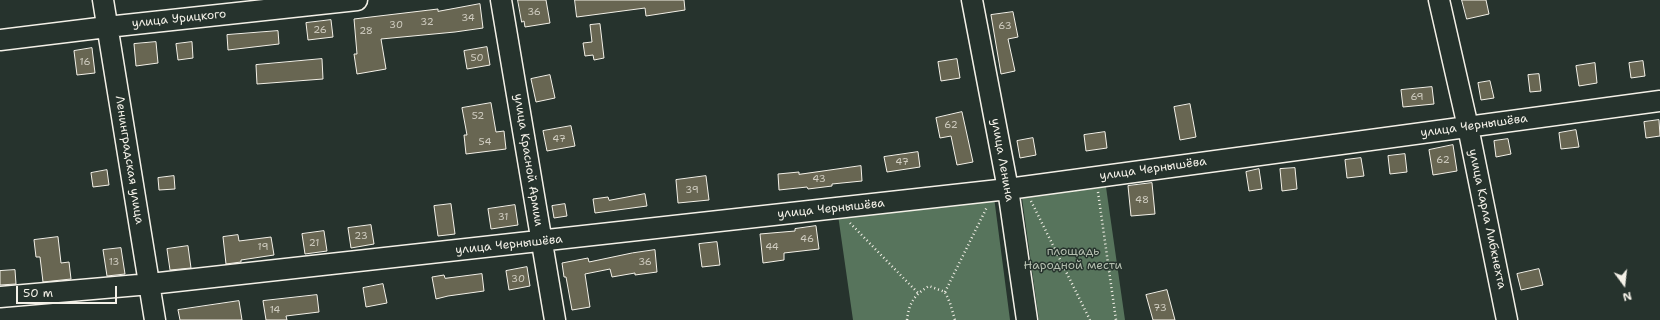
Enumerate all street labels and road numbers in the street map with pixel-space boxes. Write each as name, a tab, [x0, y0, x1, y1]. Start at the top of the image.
street label: улица Урицкого	[131, 7, 227, 31]
street label: улица Красной Армии	[510, 93, 546, 227]
street label: Ленинградская улица	[112, 95, 146, 225]
street label: улица Чернышёва	[1420, 111, 1528, 141]
street label: улица Ленина	[988, 117, 1016, 203]
street label: улица Карла Либкнехта	[1465, 148, 1509, 290]
street label: улица Чернышёва	[1099, 154, 1207, 184]
street label: улица Чернышёва	[777, 196, 885, 222]
street label: улица Чернышёва	[455, 232, 563, 258]

